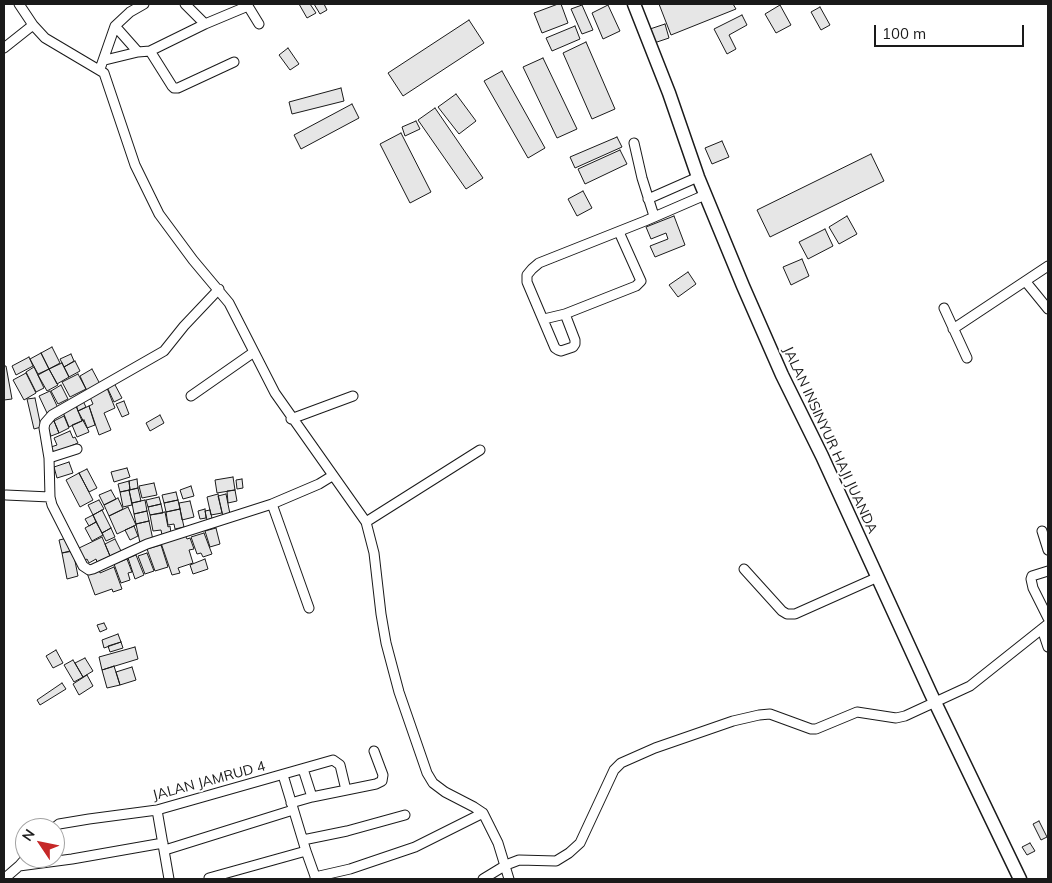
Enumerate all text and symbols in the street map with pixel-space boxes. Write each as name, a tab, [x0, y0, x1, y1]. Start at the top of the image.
scale bar	[877, 15, 1027, 47]
text: 100 m	[882, 24, 926, 43]
street label: JALAN INSINYUR HAJI JUANDA	[779, 344, 881, 536]
street label: JALAN JAMRUD 4	[151, 758, 267, 804]
north arrow	[15, 818, 65, 868]
text: N	[18, 826, 39, 845]

